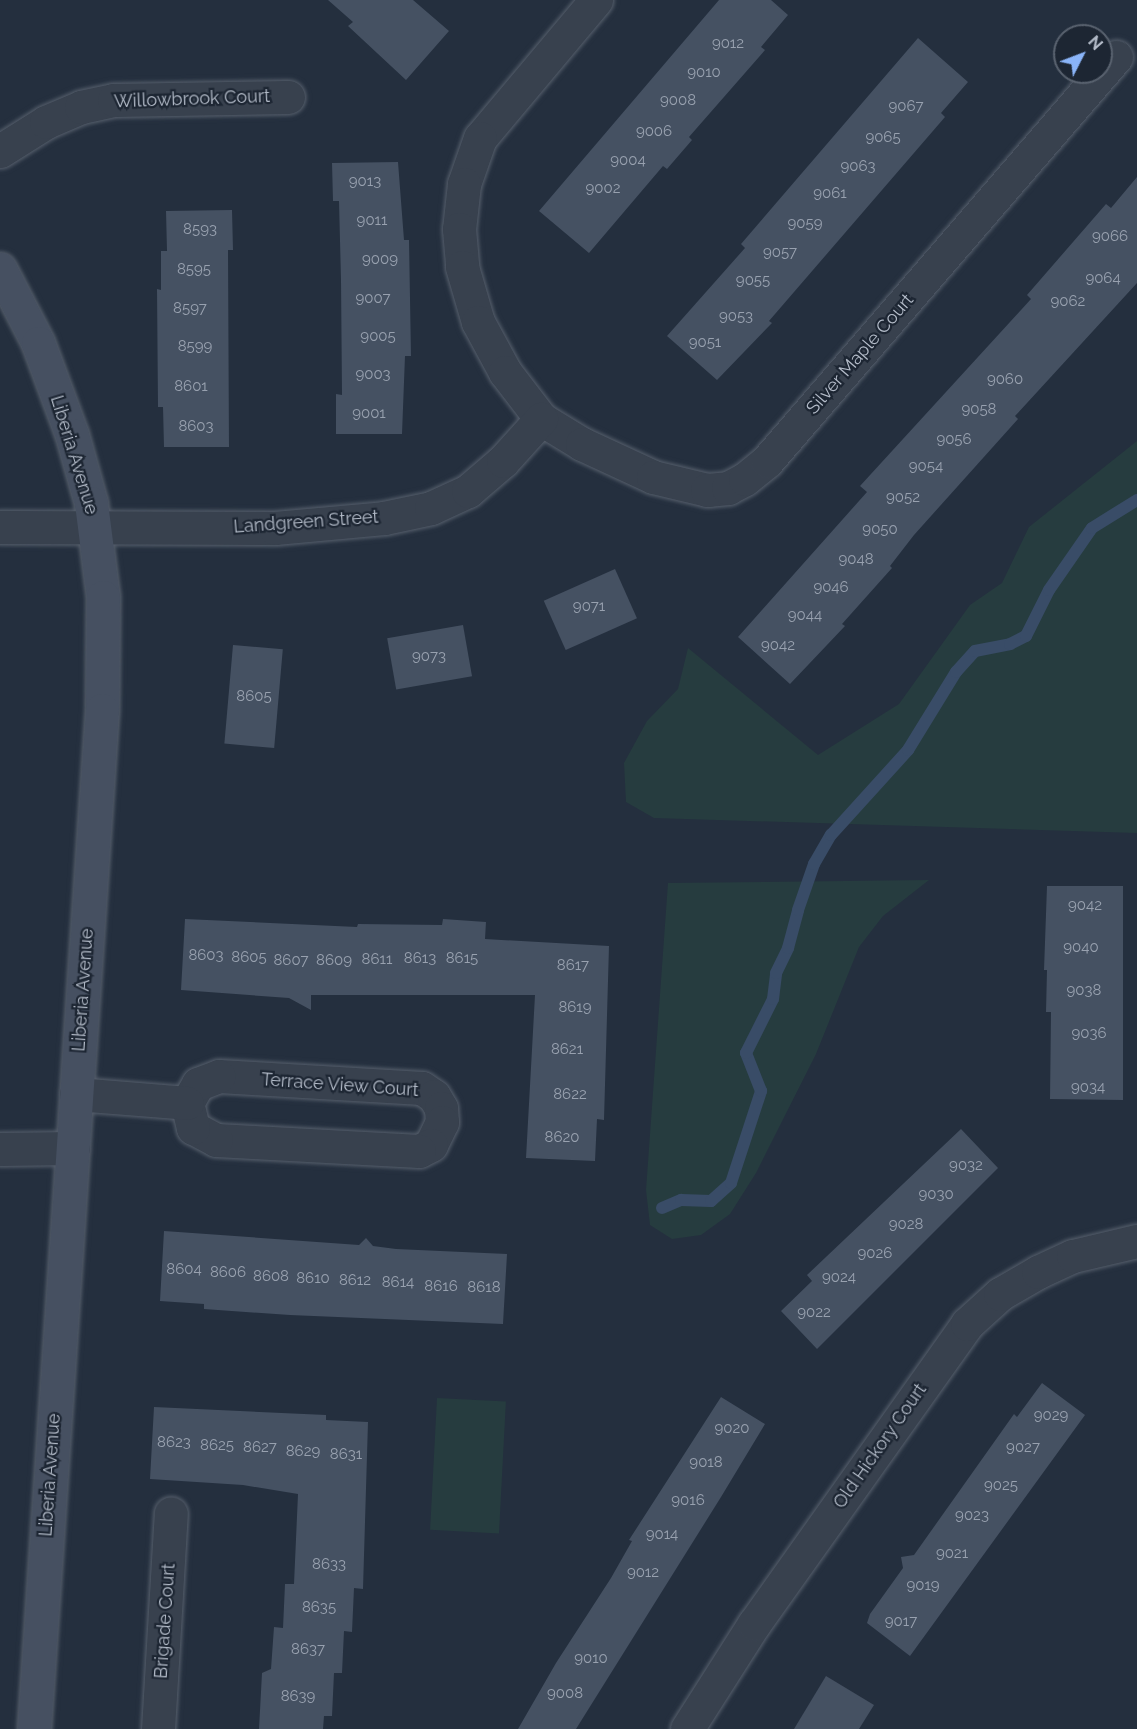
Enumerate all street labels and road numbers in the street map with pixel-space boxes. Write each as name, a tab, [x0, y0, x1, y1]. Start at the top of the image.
street label: Willowbrook Court	[114, 85, 270, 113]
street label: Silver Maple Court	[802, 289, 918, 419]
street label: Liberia Avenue	[46, 393, 102, 517]
street label: Landgreen Street	[233, 506, 379, 538]
street label: Liberia Avenue	[68, 927, 98, 1053]
street label: Terrace View Court	[260, 1069, 420, 1101]
street label: Old Hickory Court	[829, 1379, 931, 1513]
street label: Liberia Avenue	[35, 1412, 65, 1538]
street label: Brigade Court	[150, 1563, 180, 1679]

